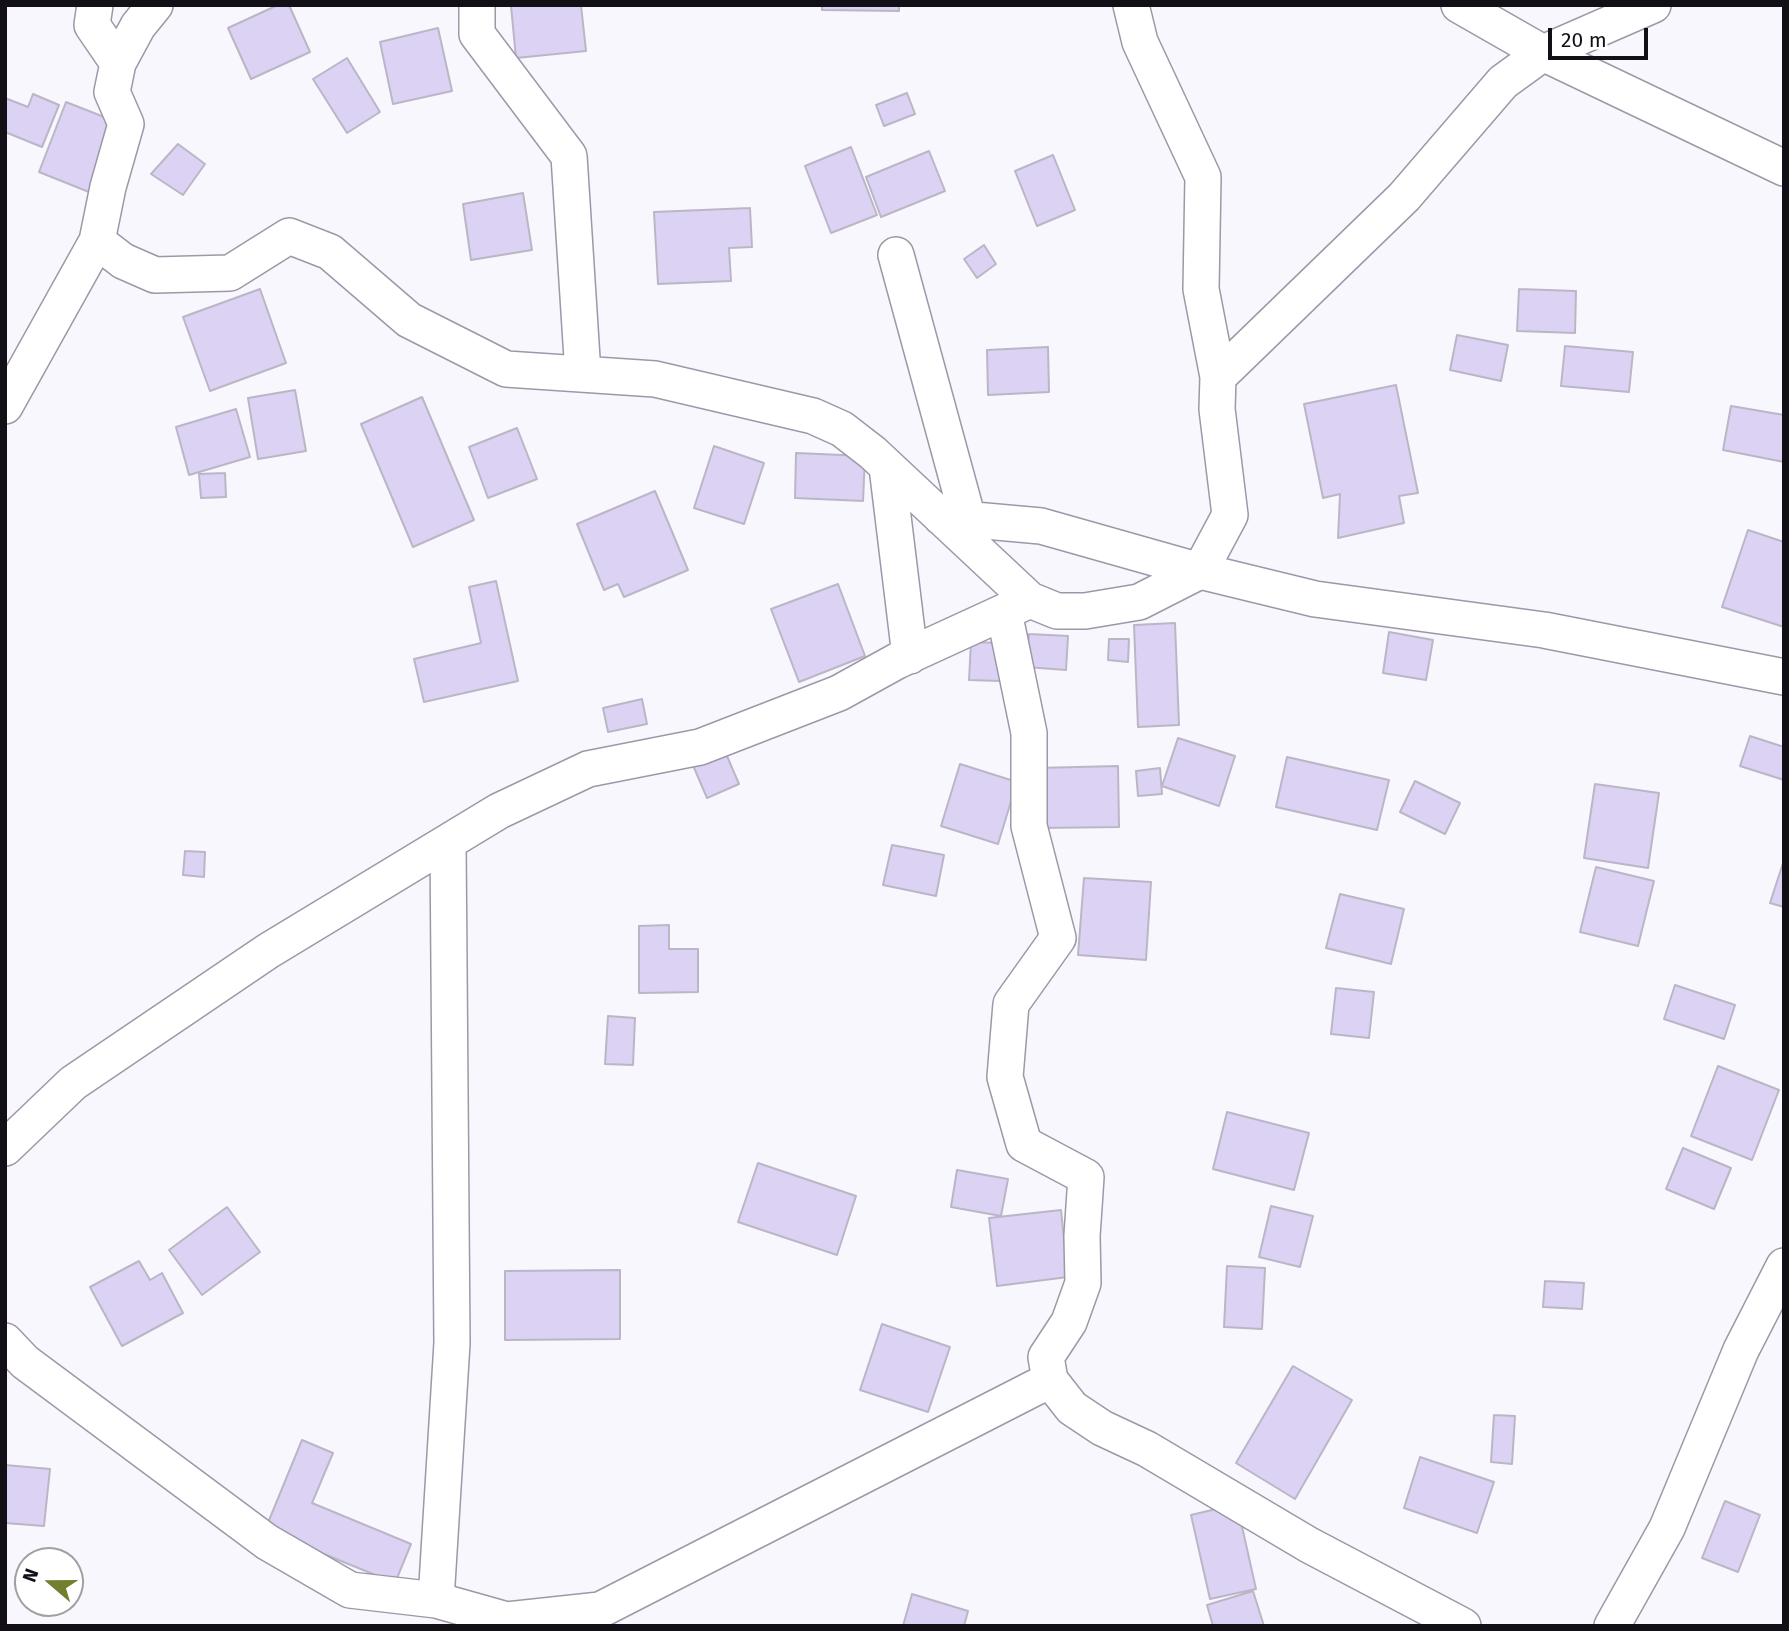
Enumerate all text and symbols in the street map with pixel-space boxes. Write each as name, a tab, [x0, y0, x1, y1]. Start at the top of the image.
scale bar	[1551, 14, 1651, 58]
text: 20 m	[1561, 27, 1607, 53]
north arrow	[14, 1547, 84, 1617]
text: N	[18, 1565, 44, 1585]

